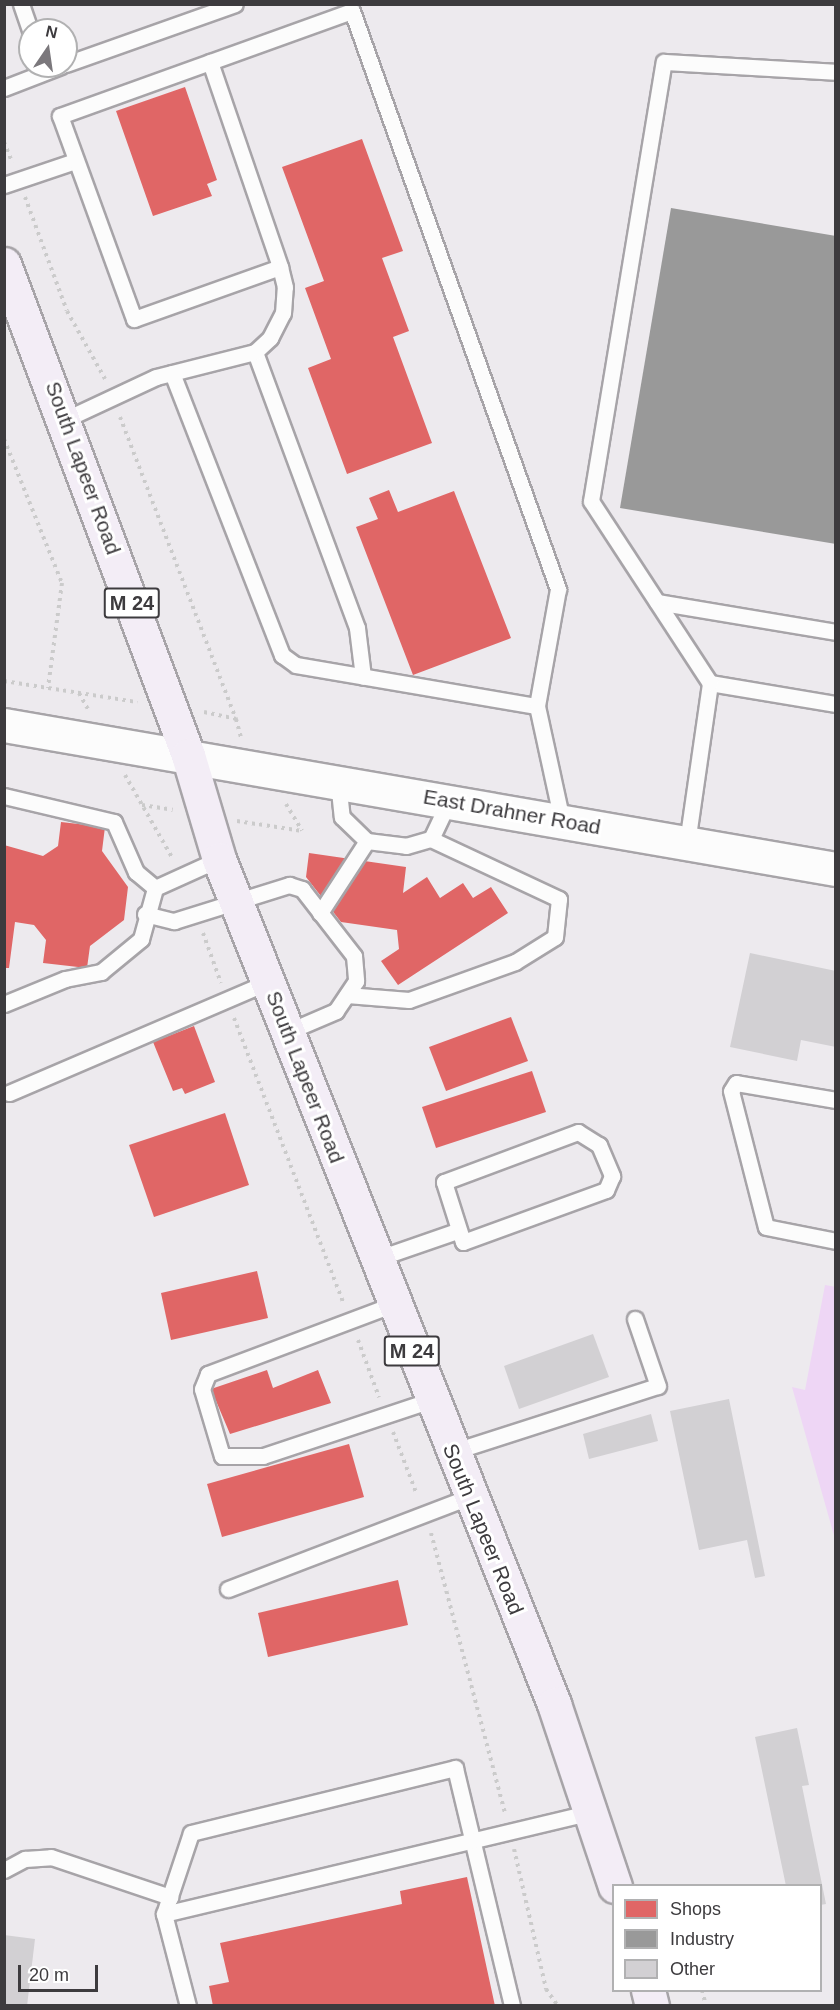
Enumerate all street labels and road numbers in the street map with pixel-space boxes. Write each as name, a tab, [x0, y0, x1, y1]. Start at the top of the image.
street label: South Lapeer Road	[40, 378, 126, 558]
road number: M 24	[104, 586, 160, 620]
street label: East Drahner Road	[421, 784, 603, 840]
street label: South Lapeer Road	[261, 987, 349, 1167]
road number: M 24	[384, 1334, 440, 1368]
street label: South Lapeer Road	[437, 1440, 529, 1618]

